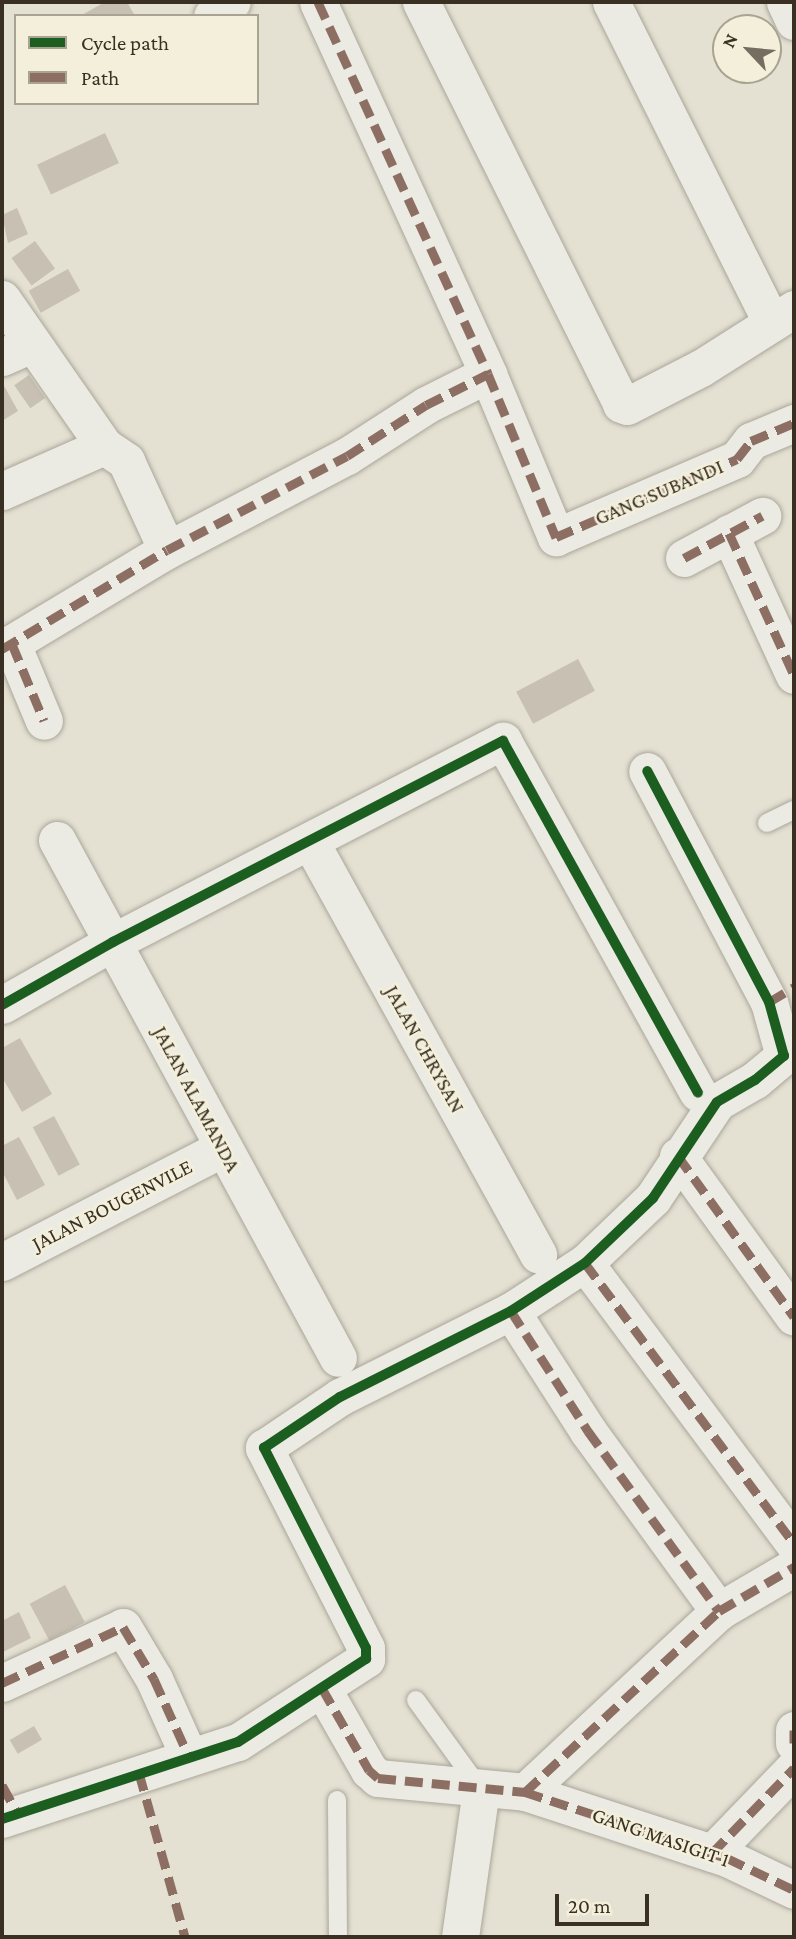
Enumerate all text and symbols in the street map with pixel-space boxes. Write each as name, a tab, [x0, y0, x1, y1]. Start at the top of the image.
legend	[14, 14, 259, 105]
north arrow	[712, 14, 782, 84]
text: N	[717, 30, 742, 51]
text: Cycle path	[81, 31, 169, 55]
text: Path	[81, 66, 119, 90]
street label: GANG SUBANDI	[591, 454, 727, 530]
street label: JALAN CHRYSAN	[380, 981, 470, 1117]
street label: JALAN ALAMANDA	[148, 1022, 246, 1176]
street label: JALAN BOUGENVILE	[28, 1154, 196, 1256]
street label: GANG MASIGIT 1	[589, 1802, 733, 1872]
scale bar	[558, 1880, 652, 1924]
text: 20 m	[568, 1894, 611, 1918]

